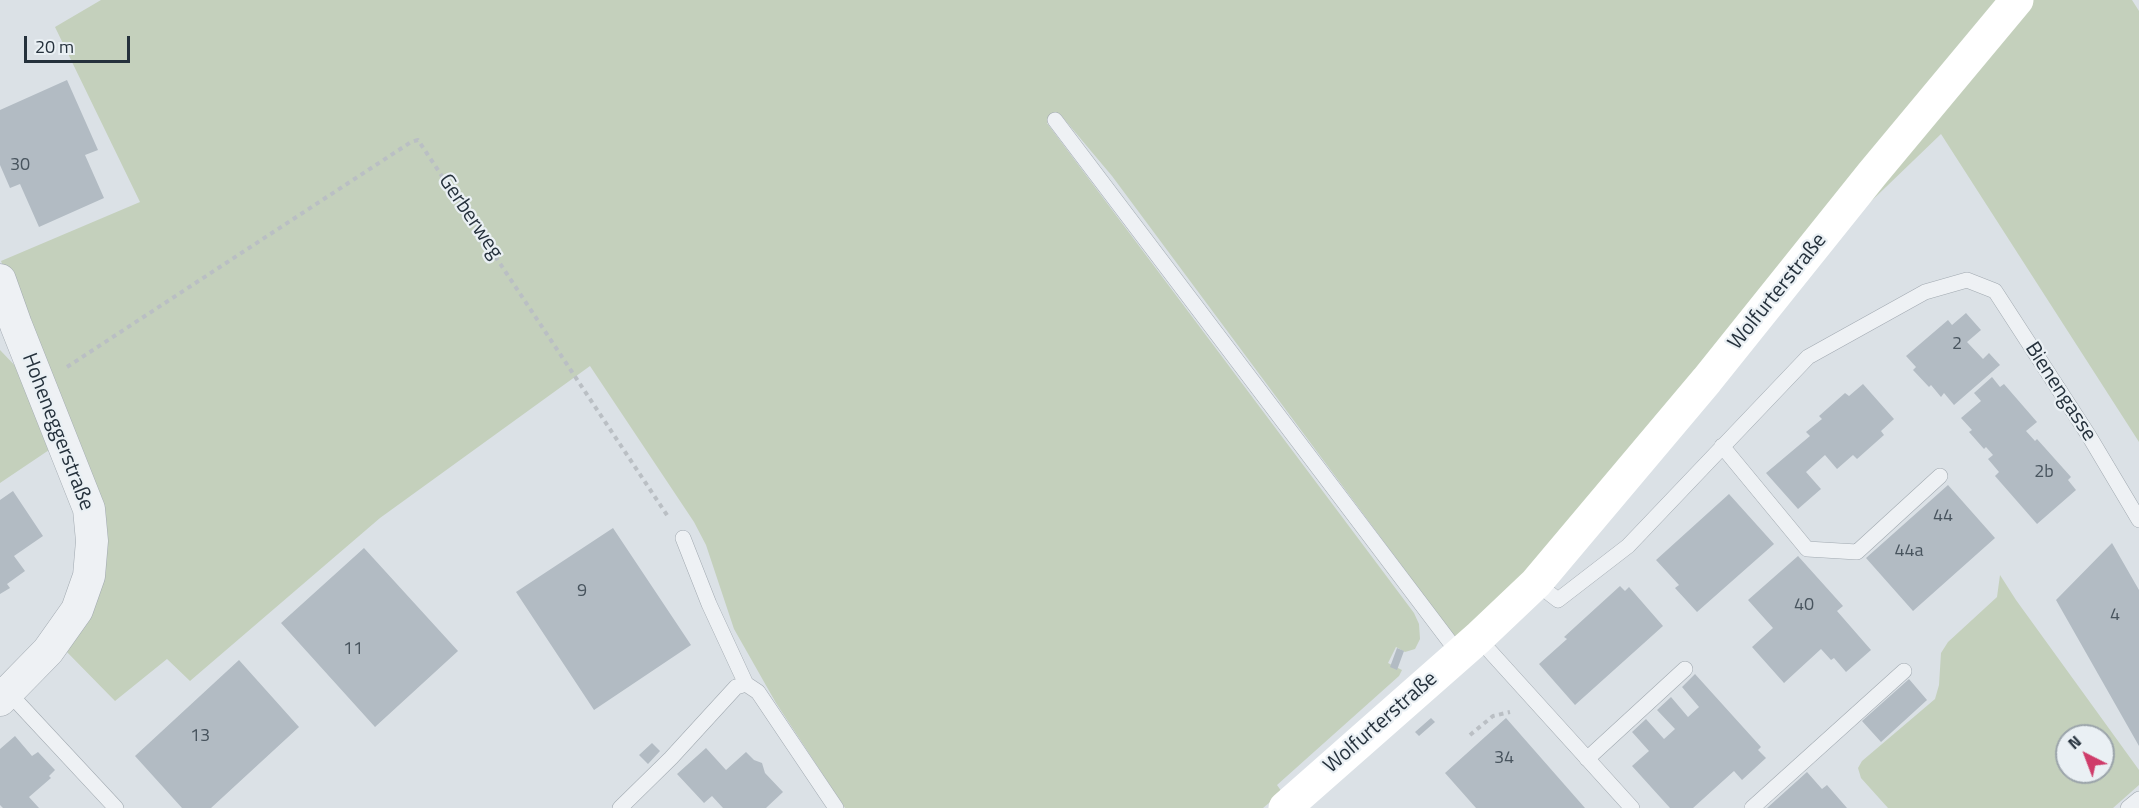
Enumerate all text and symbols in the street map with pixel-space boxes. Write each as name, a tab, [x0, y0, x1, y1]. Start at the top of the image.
scale bar	[27, 24, 134, 62]
text: 20 m	[35, 33, 74, 60]
house number: 30	[10, 155, 30, 177]
street label: Gerberweg	[432, 170, 508, 264]
street label: Wolfurterstraße	[1723, 229, 1833, 355]
house number: 2	[1952, 334, 1962, 356]
street label: Bienengasse	[2019, 338, 2101, 446]
street label: Hoheneggerstraße	[15, 350, 99, 514]
house number: 2b	[2034, 462, 2054, 484]
house number: 44	[1933, 506, 1953, 528]
house number: 44a	[1894, 541, 1924, 563]
house number: 9	[577, 581, 587, 603]
house number: 40	[1794, 595, 1814, 617]
house number: 4	[2110, 605, 2120, 627]
house number: 11	[343, 639, 363, 661]
street label: Wolfurterstraße	[1319, 667, 1443, 779]
north arrow	[2055, 724, 2115, 784]
house number: 13	[190, 726, 210, 748]
text: N	[2062, 729, 2086, 755]
house number: 34	[1494, 748, 1514, 770]

